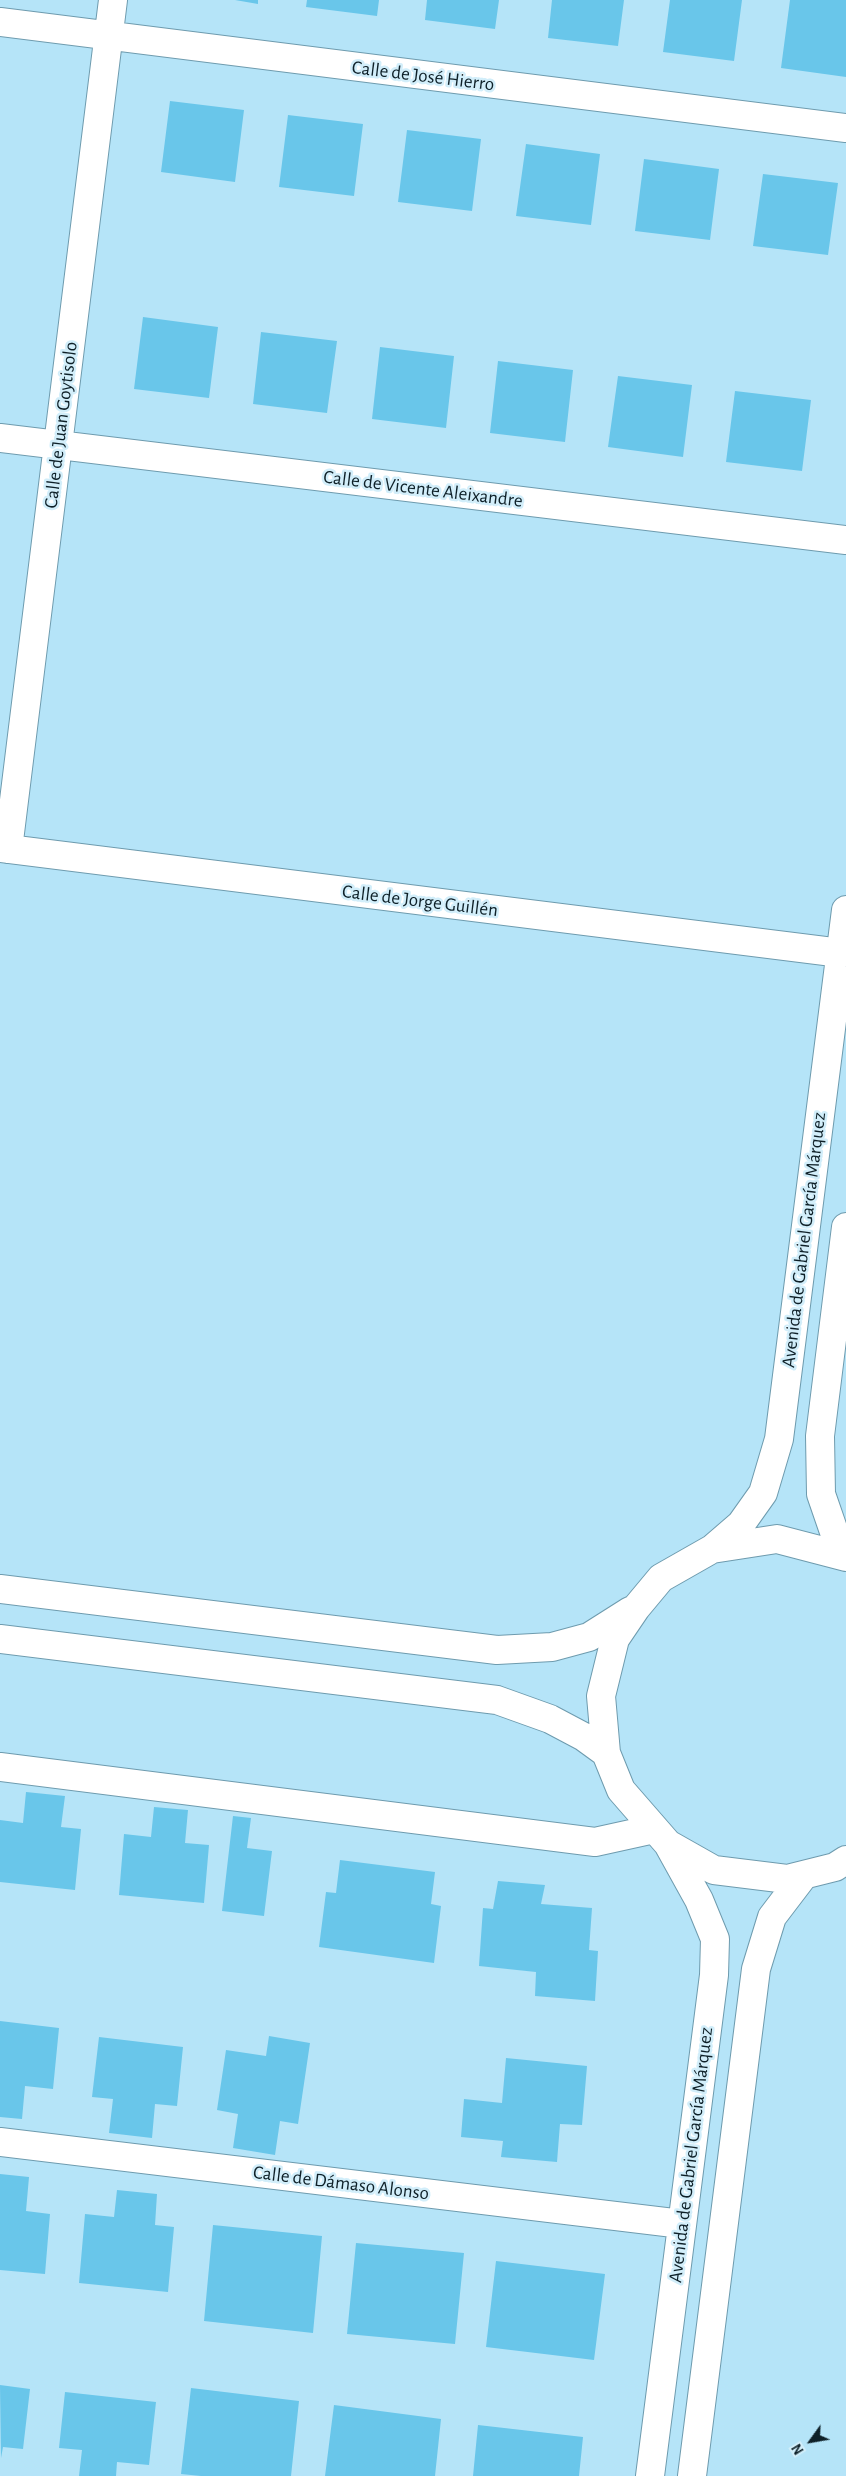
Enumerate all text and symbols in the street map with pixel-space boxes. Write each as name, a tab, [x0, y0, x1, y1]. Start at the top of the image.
street label: Calle de José Hierro	[350, 56, 496, 96]
street label: Calle de Juan Goytisolo	[39, 340, 83, 510]
street label: Calle de Vicente Aleixandre	[322, 465, 524, 513]
street label: Calle de Jorge Guillén	[341, 880, 499, 922]
street label: Avenida de Gabriel García Márquez	[777, 1111, 831, 1369]
street label: Avenida de Gabriel García Márquez	[664, 2026, 718, 2284]
street label: Calle de Dámaso Alonso	[252, 2161, 430, 2205]
north arrow	[786, 2416, 836, 2466]
text: N	[790, 2441, 807, 2457]

